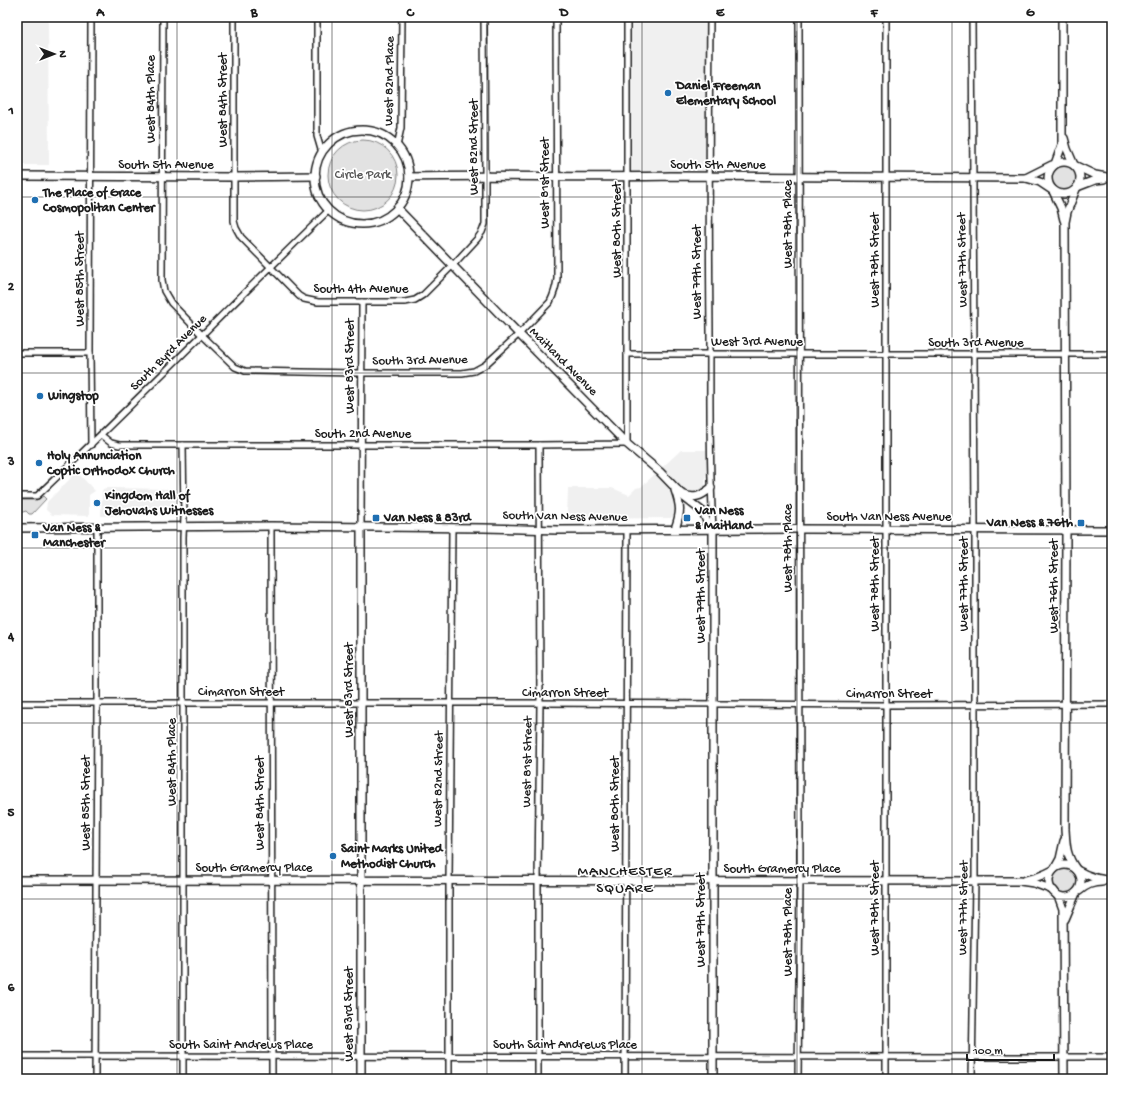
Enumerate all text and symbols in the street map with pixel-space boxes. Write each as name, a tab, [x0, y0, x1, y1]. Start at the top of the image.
text: A	[95, 6, 105, 21]
text: B	[250, 6, 259, 21]
text: C	[405, 6, 415, 21]
text: D	[559, 6, 569, 21]
text: E	[716, 6, 725, 21]
text: F	[870, 6, 879, 21]
text: G	[1026, 6, 1035, 21]
north arrow	[34, 34, 74, 74]
street label: West 82nd Place	[382, 36, 398, 126]
text: N	[56, 50, 68, 58]
street label: West 84th Street	[216, 51, 231, 147]
street label: West 84th Place	[144, 55, 159, 143]
place label: Daniel Freeman Elementary School	[675, 79, 776, 109]
marker: Daniel Freeman Elementary School	[663, 88, 673, 98]
street label: West 82nd Street	[467, 97, 482, 195]
text: 1	[7, 104, 14, 119]
street label: West 81st Street	[538, 136, 553, 229]
street label: South 5th Avenue	[118, 158, 214, 173]
street label: South 5th Avenue	[670, 158, 766, 173]
park label: Circle Park	[335, 168, 392, 183]
street label: West 78th Place	[781, 179, 796, 268]
street label: West 80th Street	[610, 181, 625, 278]
place label: The Place of Grace Cosmopolitan Center	[42, 185, 156, 217]
marker: The Place of Grace Cosmopolitan Center	[30, 195, 40, 205]
street label: West 78th Street	[868, 211, 883, 307]
street label: West 77th Street	[955, 211, 971, 307]
street label: West 79th Street	[690, 223, 705, 319]
street label: West 85th Street	[73, 230, 88, 326]
text: 2	[8, 280, 15, 295]
street label: South 4th Avenue	[314, 282, 409, 297]
street label: South Byrd Avenue	[128, 312, 210, 394]
street label: West 83rd Street	[343, 317, 358, 413]
street label: Maitland Avenue	[526, 325, 600, 399]
street label: West 3rd Avenue	[711, 335, 803, 350]
street label: South 3rd Avenue	[928, 336, 1024, 351]
street label: South 3rd Avenue	[372, 353, 468, 369]
place label: Wingstop	[47, 389, 99, 405]
marker: Wingstop	[35, 391, 45, 401]
street label: South 2nd Avenue	[315, 427, 412, 442]
place label: Holy Annunciation Coptic Orthodox Church	[46, 449, 175, 480]
text: 3	[7, 455, 15, 470]
marker: Holy Annunciation Coptic Orthodox Church	[34, 458, 44, 468]
place label: Kingdom Hall of Jehovahs Witnesses	[104, 488, 214, 519]
marker: Kingdom Hall of Jehovahs Witnesses	[92, 498, 102, 508]
street label: West 78th Place	[781, 503, 796, 592]
place label: Van Ness & Maitland	[694, 504, 754, 534]
street label: South Van Ness Avenue	[502, 508, 628, 526]
street label: South Van Ness Avenue	[827, 510, 952, 525]
place label: Van Ness & 83rd	[383, 511, 472, 526]
marker: Van Ness & 83rd	[371, 513, 381, 523]
marker: Van Ness & Maitland	[682, 513, 692, 523]
place label: Van Ness & 76th	[986, 516, 1073, 531]
marker: Van Ness & 76th	[1076, 518, 1086, 528]
place label: Van Ness & Manchester	[42, 521, 106, 551]
marker: Van Ness & Manchester	[30, 530, 40, 540]
street label: West 78th Street	[868, 535, 883, 631]
street label: West 77th Street	[957, 535, 972, 631]
street label: West 76th Street	[1047, 537, 1062, 633]
street label: West 79th Street	[694, 547, 709, 643]
text: 4	[7, 630, 15, 645]
street label: West 83rd Street	[342, 641, 357, 737]
street label: Cimarron Street	[198, 685, 286, 700]
street label: Cimarron Street	[522, 686, 610, 701]
street label: Cimarron Street	[846, 687, 934, 702]
street label: West 81st Street	[520, 715, 536, 808]
street label: West 84th Place	[165, 718, 180, 806]
street label: West 82nd Street	[431, 729, 447, 827]
street label: West 85th Street	[79, 754, 94, 850]
street label: West 84th Street	[253, 754, 268, 850]
street label: West 80th Street	[608, 755, 623, 852]
text: 5	[8, 806, 15, 821]
place label: Saint Marks United Methodist Church	[341, 842, 444, 872]
marker: Saint Marks United Methodist Church	[328, 851, 338, 861]
street label: West 78th Street	[868, 859, 883, 955]
street label: West 77th Street	[956, 859, 972, 955]
street label: South Gramercy Place	[195, 861, 313, 876]
street label: South Gramercy Place	[723, 862, 841, 877]
district label: MANCHESTER SQUARE	[577, 863, 673, 898]
street label: West 79th Street	[694, 871, 709, 967]
street label: West 78th Place	[781, 887, 796, 976]
street label: West 83rd Street	[342, 965, 357, 1061]
text: 6	[8, 981, 15, 996]
scale bar	[967, 1036, 1054, 1062]
street label: South Saint Andrews Place	[169, 1038, 313, 1053]
street label: South Saint Andrews Place	[493, 1038, 637, 1053]
text: 100 m	[972, 1045, 1003, 1059]

